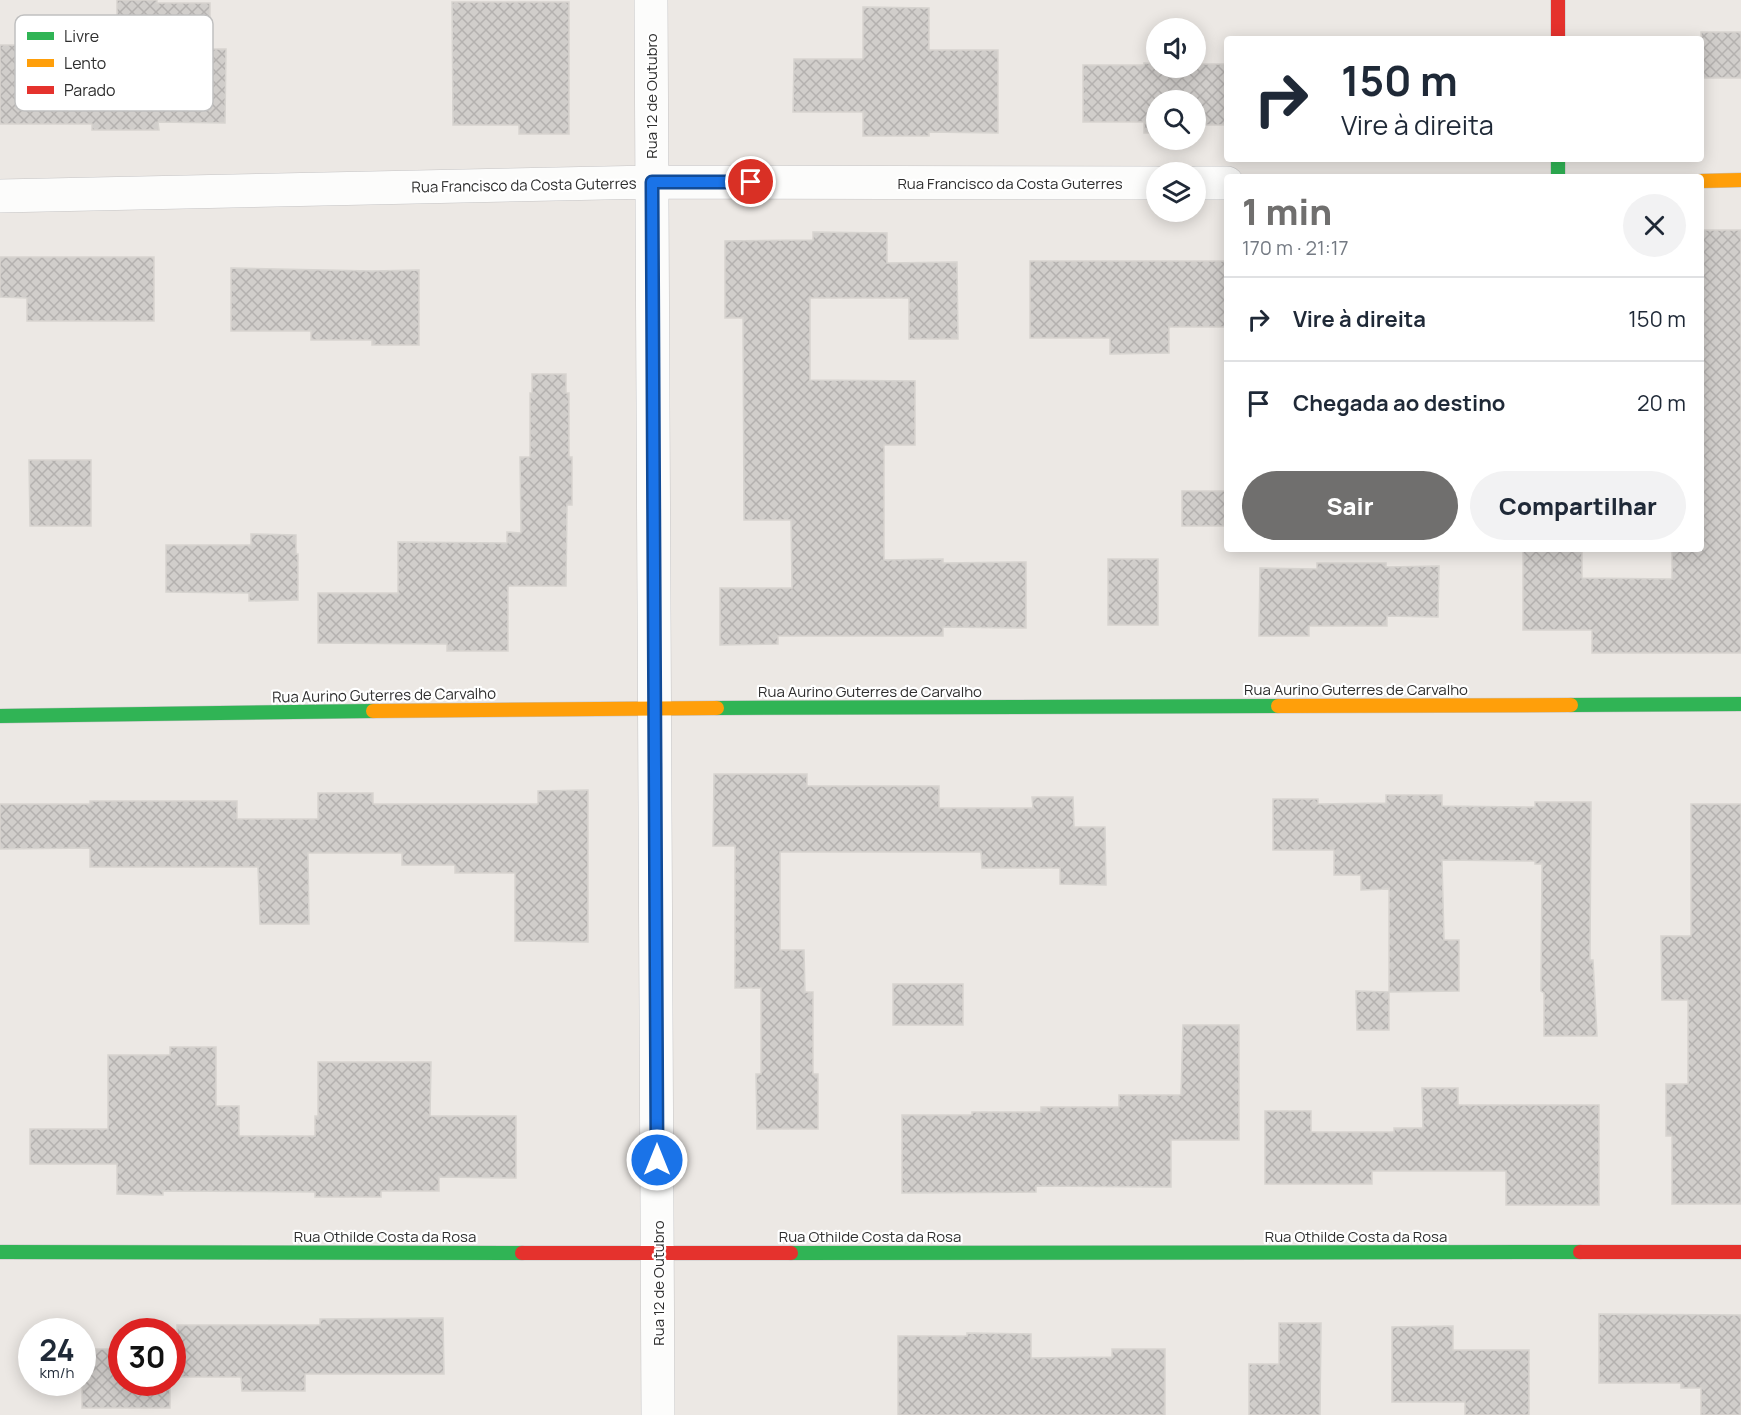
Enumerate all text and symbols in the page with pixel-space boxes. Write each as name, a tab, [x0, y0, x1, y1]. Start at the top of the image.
legend	[15, 15, 213, 111]
map controls	[1146, 18, 1206, 222]
button: sound	[1146, 18, 1206, 78]
text: Livre	[64, 25, 99, 47]
street label: Rua 12 de Outubro	[641, 33, 662, 159]
text: 150 m	[1341, 51, 1458, 109]
text: Lento	[64, 52, 106, 74]
icon: right	[1242, 60, 1320, 138]
text: Parado	[64, 79, 115, 101]
button: search	[1146, 90, 1206, 150]
text: Vire à direita	[1341, 106, 1494, 143]
pin	[725, 156, 776, 207]
button: layers	[1146, 162, 1206, 222]
icon: arrive	[734, 165, 767, 198]
street label: Rua Francisco da Costa Guterres	[411, 173, 637, 197]
street label: Rua Francisco da Costa Guterres	[897, 173, 1123, 194]
text: 1 min	[1242, 187, 1332, 236]
button: close	[1623, 194, 1686, 257]
text: 170 m · 21:17	[1242, 234, 1349, 261]
icon: right	[1242, 303, 1275, 336]
text: Vire à direita	[1293, 304, 1426, 334]
text: 150 m	[1628, 304, 1686, 334]
icon: arrive	[1242, 387, 1275, 420]
text: Chegada ao destino	[1293, 388, 1505, 418]
text: 20 m	[1637, 388, 1686, 418]
button: Sair	[1242, 471, 1458, 540]
button: Compartilhar	[1470, 471, 1686, 540]
street label: Rua Aurino Guterres de Carvalho	[1244, 679, 1468, 700]
street label: Rua Aurino Guterres de Carvalho	[758, 681, 982, 702]
street label: Rua Aurino Guterres de Carvalho	[272, 683, 496, 707]
position arrow	[625, 1128, 689, 1192]
street label: Rua 12 de Outubro	[648, 1220, 669, 1346]
street label: Rua Othilde Costa da Rosa	[294, 1226, 476, 1247]
street label: Rua Othilde Costa da Rosa	[779, 1226, 961, 1247]
street label: Rua Othilde Costa da Rosa	[1265, 1226, 1447, 1247]
speed limit sign: 30	[108, 1318, 186, 1396]
text: 24	[39, 1329, 75, 1370]
text: km/h	[40, 1362, 74, 1383]

